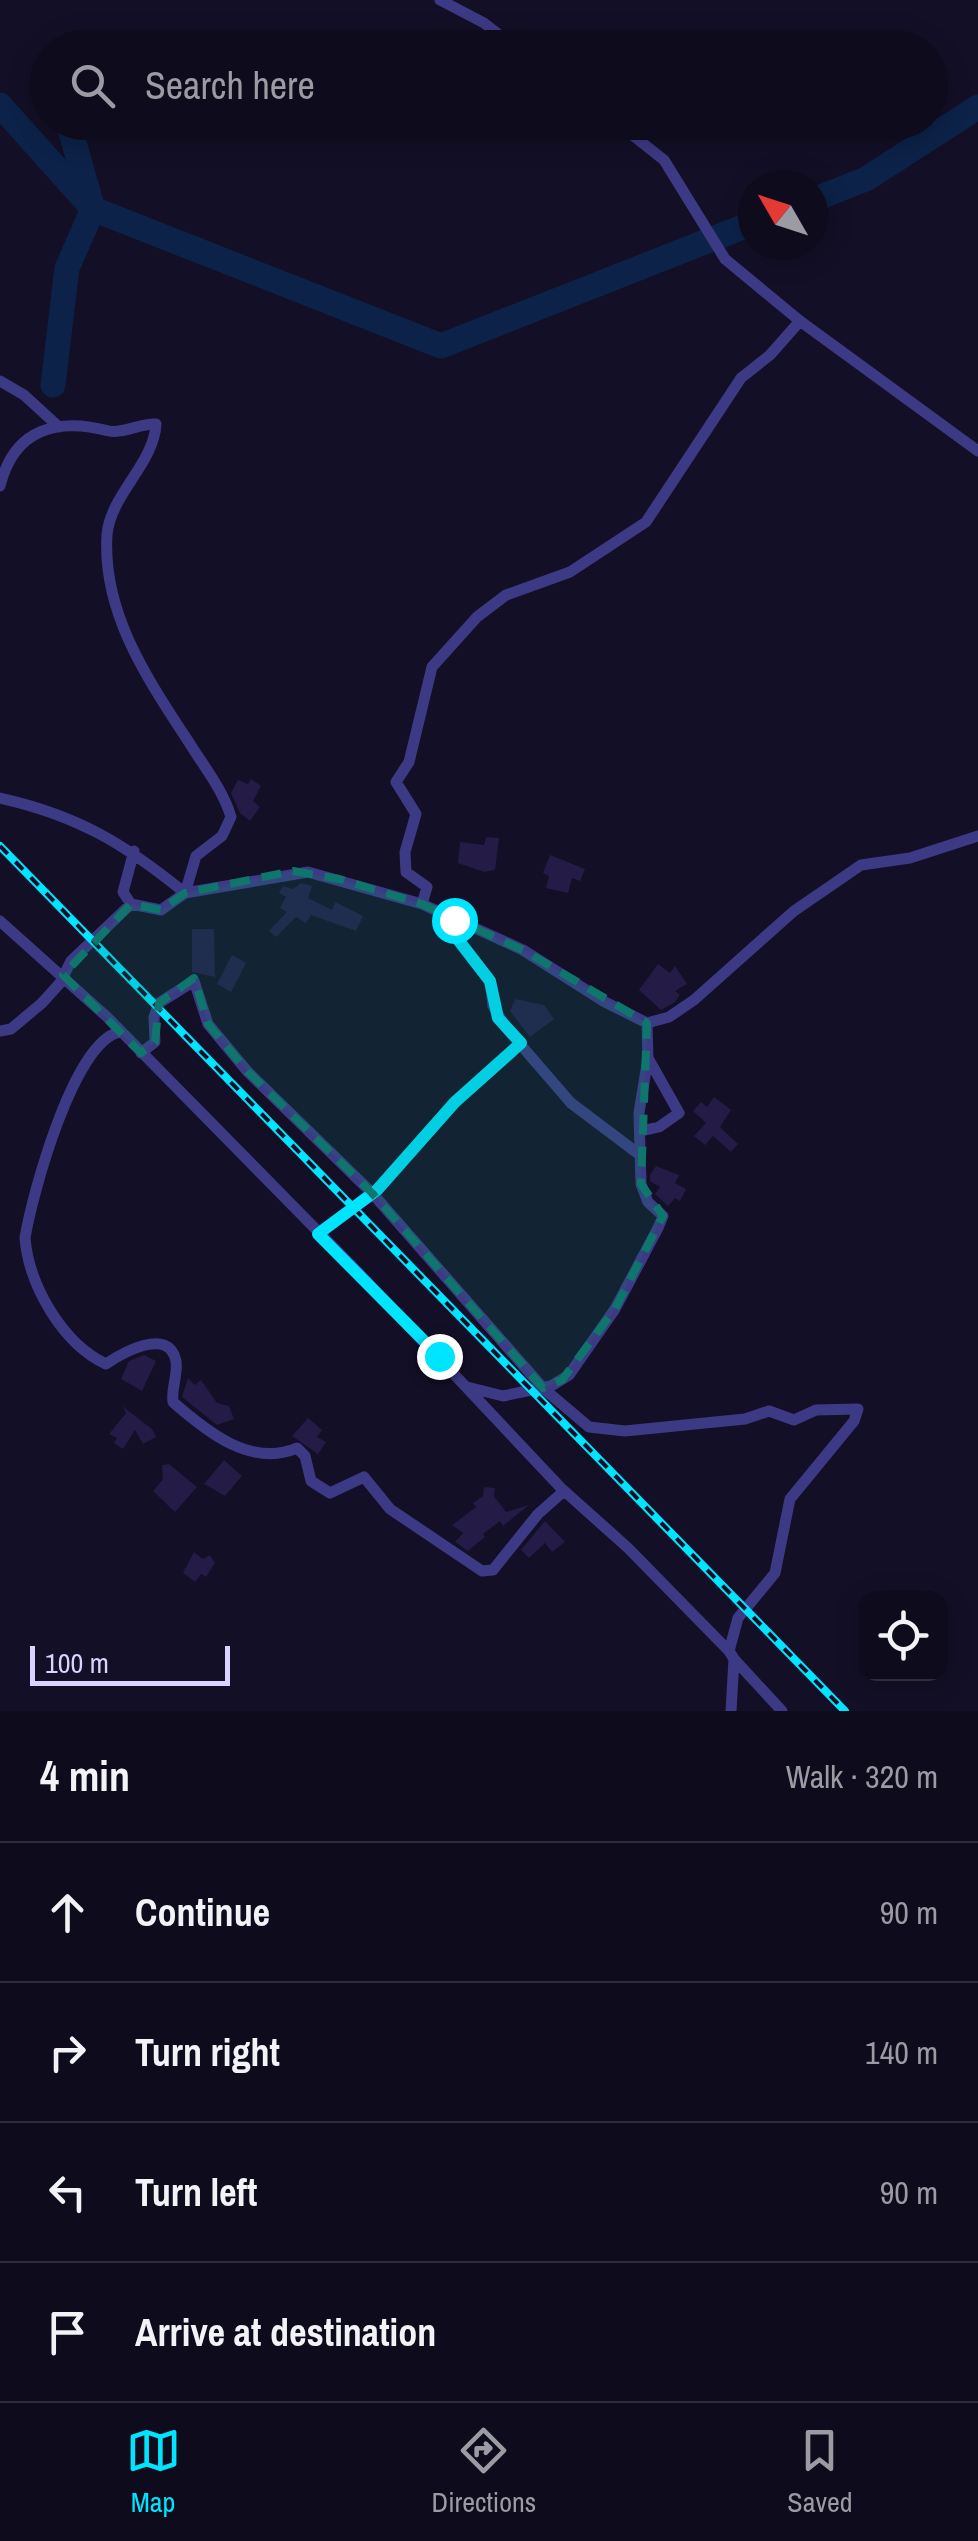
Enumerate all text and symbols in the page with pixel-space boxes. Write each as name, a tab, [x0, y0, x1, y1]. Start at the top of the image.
search box	[30, 30, 948, 140]
icon: search	[65, 58, 120, 113]
text: Search here	[145, 60, 315, 111]
north arrow	[738, 170, 828, 260]
route start	[432, 898, 478, 944]
route end	[417, 1334, 463, 1380]
map controls	[858, 1591, 948, 1681]
button: locate	[858, 1591, 948, 1681]
scale bar	[30, 1641, 230, 1686]
text: 100 m	[45, 1644, 109, 1682]
text: 4 min	[40, 1748, 130, 1804]
text: Walk · 320 m	[786, 1755, 938, 1798]
icon: ahead	[40, 1885, 95, 1940]
text: Continue	[135, 1887, 270, 1938]
text: 90 m	[880, 1891, 938, 1934]
icon: right	[40, 2025, 95, 2080]
text: Turn right	[135, 2027, 280, 2078]
text: 140 m	[865, 2031, 938, 2074]
icon: left	[40, 2165, 95, 2220]
text: Turn left	[135, 2167, 257, 2218]
text: 90 m	[880, 2171, 938, 2214]
icon: arrive	[40, 2305, 95, 2360]
text: Arrive at destination	[135, 2307, 436, 2358]
tab: Map	[126, 2423, 181, 2521]
tab: Directions	[432, 2423, 536, 2521]
tab: Saved	[787, 2423, 852, 2521]

